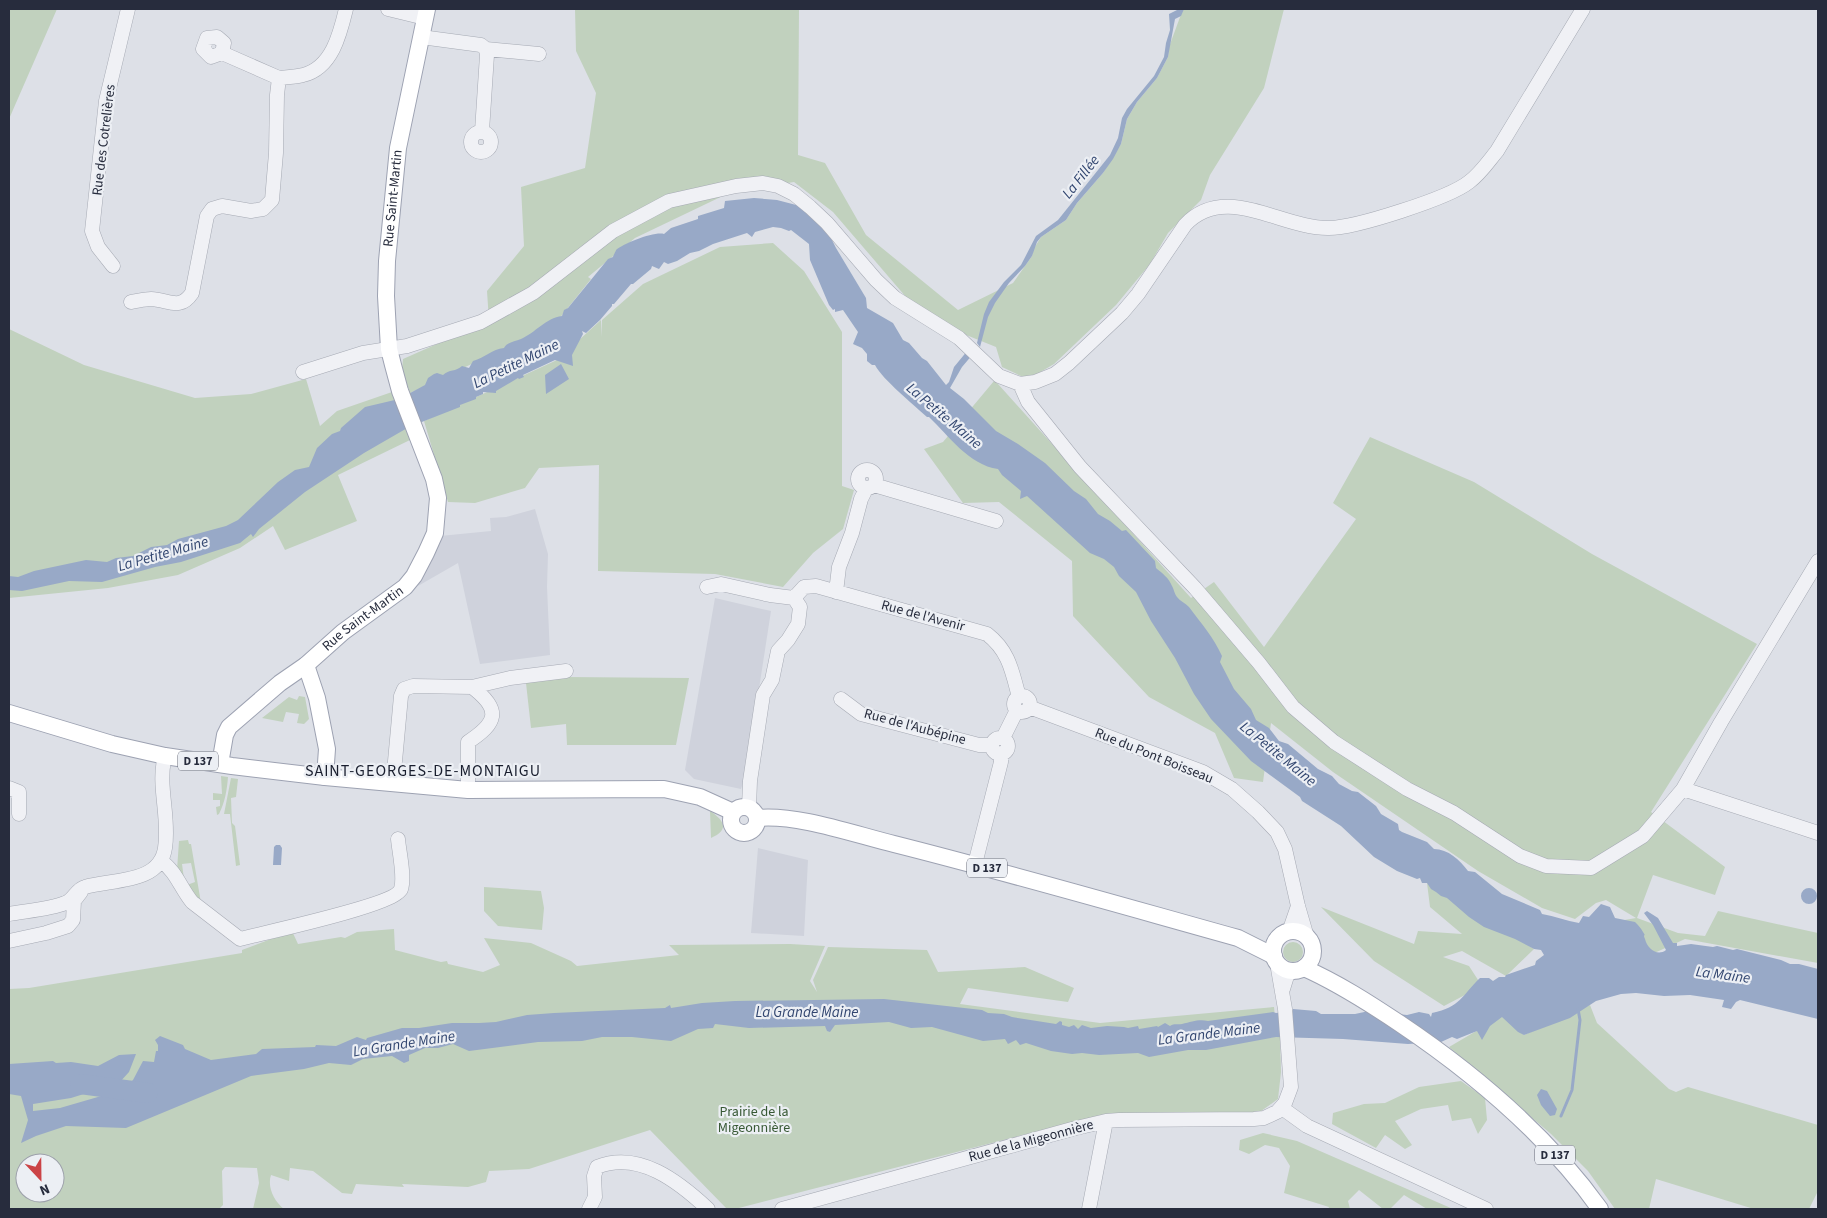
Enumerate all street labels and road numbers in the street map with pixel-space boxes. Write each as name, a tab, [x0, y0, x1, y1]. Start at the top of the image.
street label: Rue des Cotrelières	[87, 83, 121, 197]
street label: Rue Saint-Martin	[378, 149, 408, 248]
street label: Rue Saint-Martin	[318, 581, 408, 656]
street label: Rue de l'Avenir	[879, 595, 967, 637]
street label: Rue de l'Aubépine	[862, 704, 968, 750]
street label: Rue du Pont Boisseau	[1092, 723, 1216, 789]
road number: D 137	[178, 751, 218, 770]
road number: D 137	[967, 858, 1007, 878]
street label: Rue de la Migeonnière	[966, 1115, 1096, 1167]
road number: D 137	[1535, 1146, 1575, 1164]

